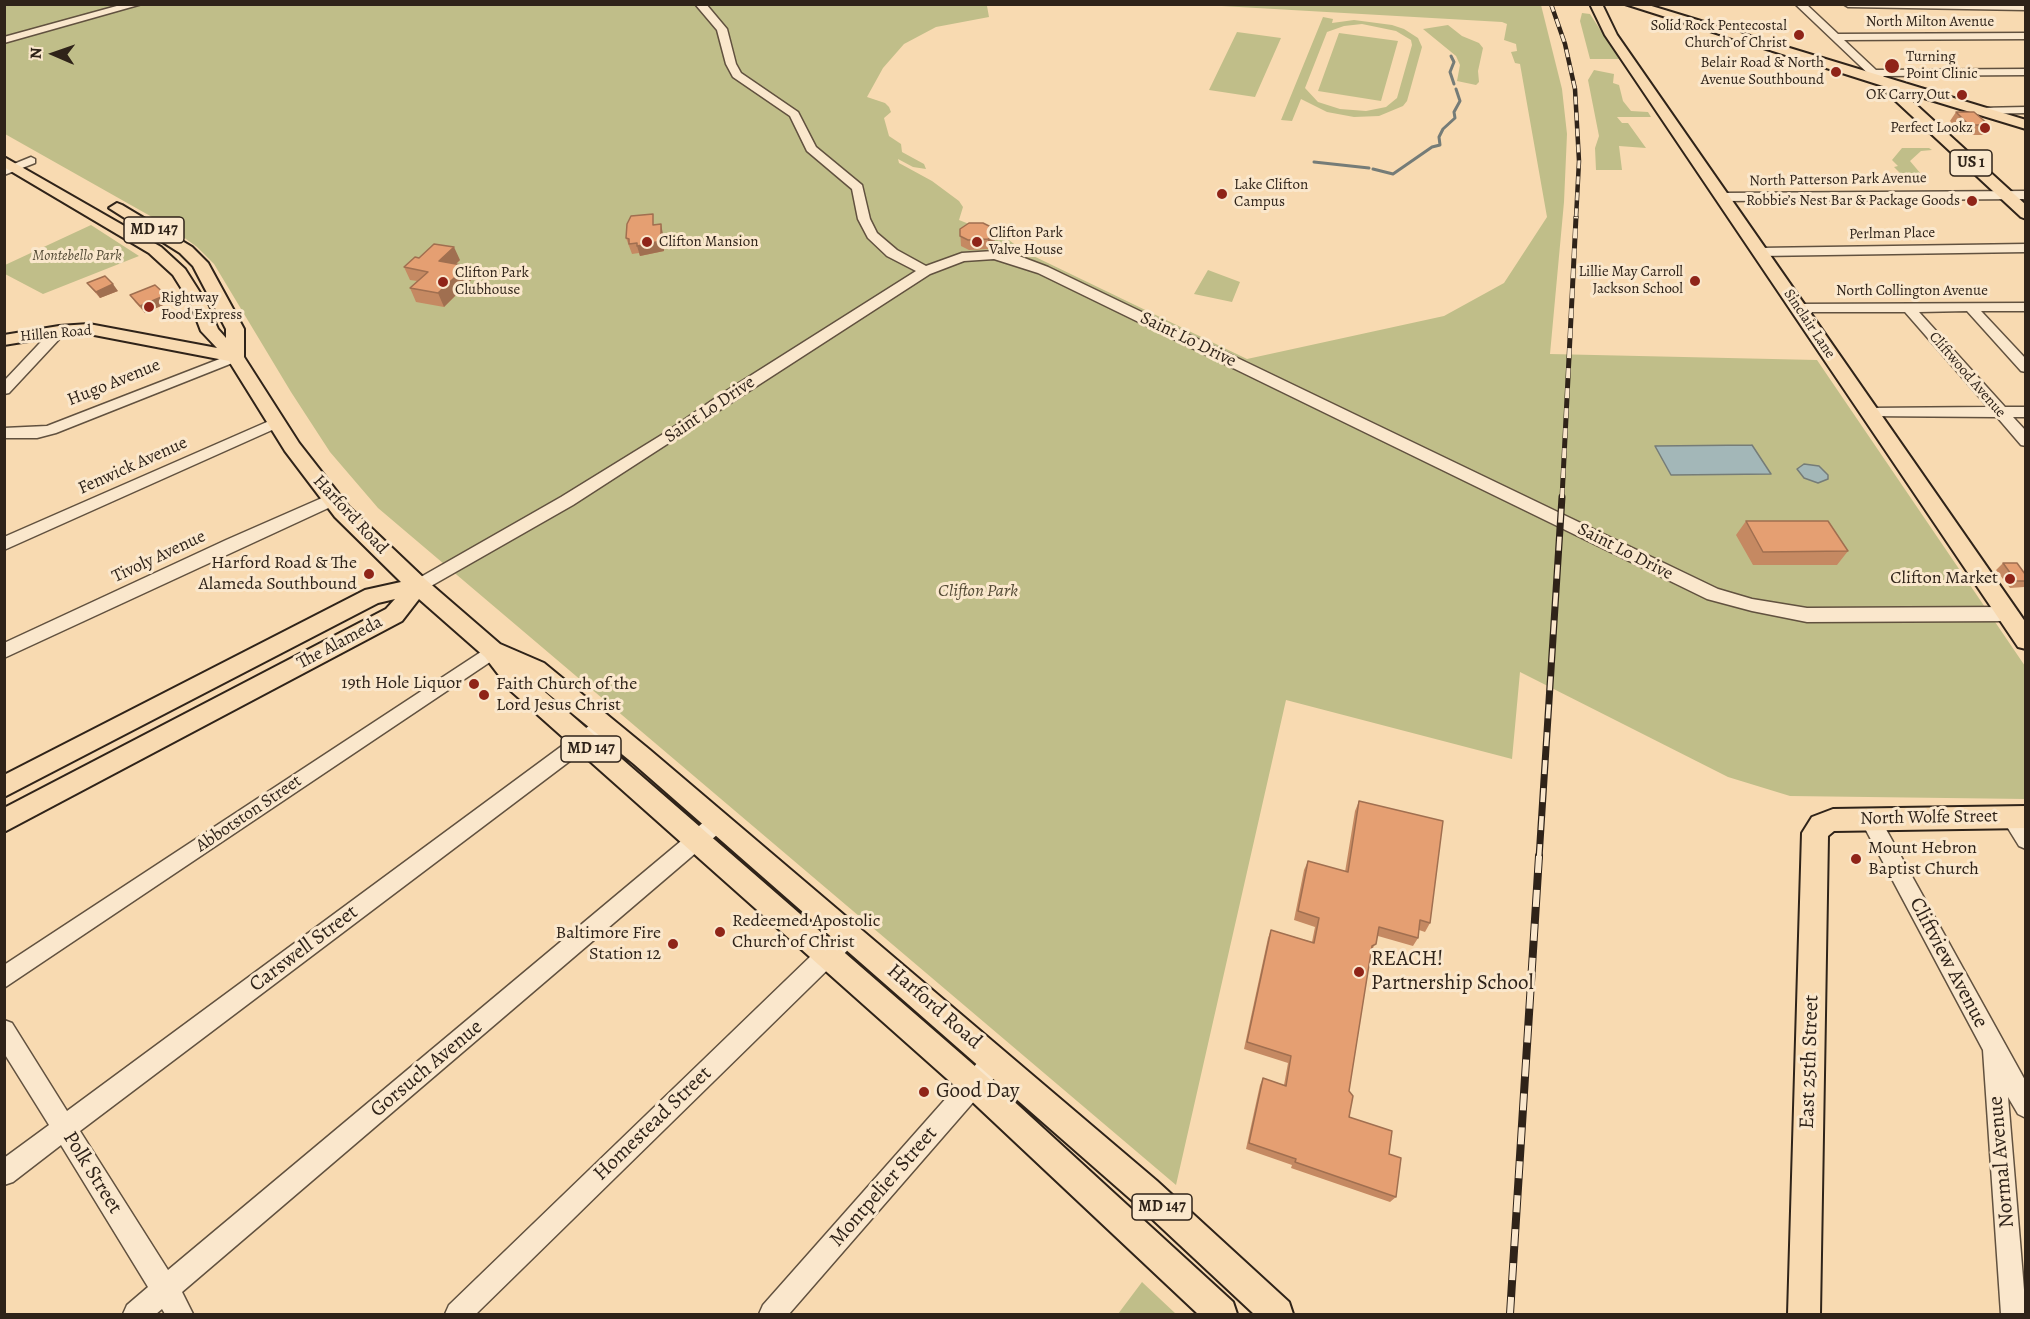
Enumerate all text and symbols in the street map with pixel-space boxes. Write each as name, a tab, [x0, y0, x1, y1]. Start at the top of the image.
street label: North Milton Avenue	[1866, 13, 1994, 31]
place label: Solid Rock Pentecostal Church of Christ	[1651, 17, 1787, 52]
north arrow	[24, 24, 84, 84]
marker: Solid Rock Pentecostal Church of Christ	[1792, 28, 1806, 42]
text: N	[25, 47, 47, 60]
place label: Turning Point Clinic	[1906, 48, 1978, 83]
place label: Belair Road & North Avenue Southbound	[1701, 54, 1824, 89]
marker: Turning Point Clinic	[1883, 57, 1901, 75]
marker: Belair Road & North Avenue Southbound	[1829, 65, 1843, 79]
place label: OK Carry Out	[1866, 86, 1950, 104]
marker: OK Carry Out	[1955, 88, 1969, 102]
place label: Perfect Lookz	[1890, 119, 1973, 137]
marker: Perfect Lookz	[1978, 121, 1992, 135]
road number: US 1	[1950, 150, 1992, 176]
street label: North Patterson Park Avenue	[1749, 169, 1927, 191]
place label: Lake Clifton Campus	[1234, 176, 1308, 211]
marker: Lake Clifton Campus	[1215, 187, 1229, 201]
place label: Robbie’s Nest Bar & Package Goods	[1746, 192, 1960, 210]
marker: Robbie’s Nest Bar & Package Goods	[1965, 194, 1979, 208]
road number: MD 147	[124, 217, 184, 243]
place label: Clifton Park Valve House	[989, 224, 1063, 259]
street label: Perlman Place	[1849, 224, 1935, 244]
place label: Clifton Mansion	[659, 233, 758, 251]
marker: Clifton Mansion	[640, 235, 654, 249]
marker: Clifton Park Valve House	[970, 235, 984, 249]
park label: Montebello Park	[32, 247, 122, 265]
place label: Lillie May Carroll Jackson School	[1578, 263, 1683, 298]
place label: Clifton Park Clubhouse	[455, 264, 529, 299]
marker: Lillie May Carroll Jackson School	[1688, 274, 1702, 288]
marker: Clifton Park Clubhouse	[436, 275, 450, 289]
street label: North Collington Avenue	[1836, 282, 1988, 300]
street label: Sinclair Lane	[1779, 286, 1839, 362]
place label: Rightway Food Express	[161, 289, 242, 324]
marker: Rightway Food Express	[142, 300, 156, 314]
street label: Saint Lo Drive	[1136, 307, 1240, 373]
street label: Hillen Road	[19, 322, 93, 346]
street label: Cliftwood Avenue	[1925, 328, 2009, 422]
street label: Hugo Avenue	[64, 355, 164, 411]
street label: Saint Lo Drive	[661, 372, 759, 448]
street label: Fenwick Avenue	[75, 432, 191, 500]
street label: Harford Road	[308, 471, 392, 559]
street label: Saint Lo Drive	[1574, 519, 1676, 585]
street label: Tivoly Avenue	[109, 526, 209, 588]
place label: Harford Road & The Alameda Southbound	[199, 553, 357, 596]
marker: Harford Road & The Alameda Southbound	[362, 567, 376, 581]
place label: Clifton Market	[1890, 568, 1998, 590]
marker: Clifton Market	[2003, 572, 2017, 586]
park label: Clifton Park	[938, 581, 1018, 603]
street label: The Alameda	[294, 612, 386, 674]
place label: 19th Hole Liquor	[341, 673, 462, 695]
place label: Faith Church of the Lord Jesus Christ	[496, 674, 637, 716]
marker: 19th Hole Liquor	[467, 677, 481, 691]
marker: Faith Church of the Lord Jesus Christ	[477, 688, 491, 702]
road number: MD 147	[561, 736, 621, 762]
street label: Abbotston Street	[192, 771, 306, 857]
street label: North Wolfe Street	[1860, 806, 1998, 830]
place label: Mount Hebron Baptist Church	[1868, 838, 1979, 880]
marker: Mount Hebron Baptist Church	[1849, 852, 1863, 866]
street label: Cliftview Avenue	[1903, 894, 1993, 1032]
street label: Carswell Street	[245, 900, 363, 998]
place label: Redeemed Apostolic Church of Christ	[732, 911, 880, 954]
place label: Baltimore Fire Station 12	[555, 923, 661, 966]
marker: Redeemed Apostolic Church of Christ	[713, 925, 727, 939]
marker: Baltimore Fire Station 12	[666, 937, 680, 951]
place label: REACH! Partnership School	[1371, 947, 1534, 997]
street label: Harford Road	[881, 959, 987, 1055]
marker: REACH! Partnership School	[1352, 965, 1366, 979]
street label: East 25th Street	[1795, 994, 1825, 1130]
street label: Gorsuch Avenue	[366, 1015, 488, 1123]
street label: Homestead Street	[589, 1061, 717, 1187]
place label: Good Day	[936, 1079, 1019, 1105]
marker: Good Day	[917, 1085, 931, 1099]
street label: Normal Avenue	[1984, 1095, 2020, 1229]
street label: Montpelier Street	[825, 1122, 943, 1252]
street label: Polk Street	[57, 1127, 127, 1219]
road number: MD 147	[1132, 1194, 1192, 1220]

